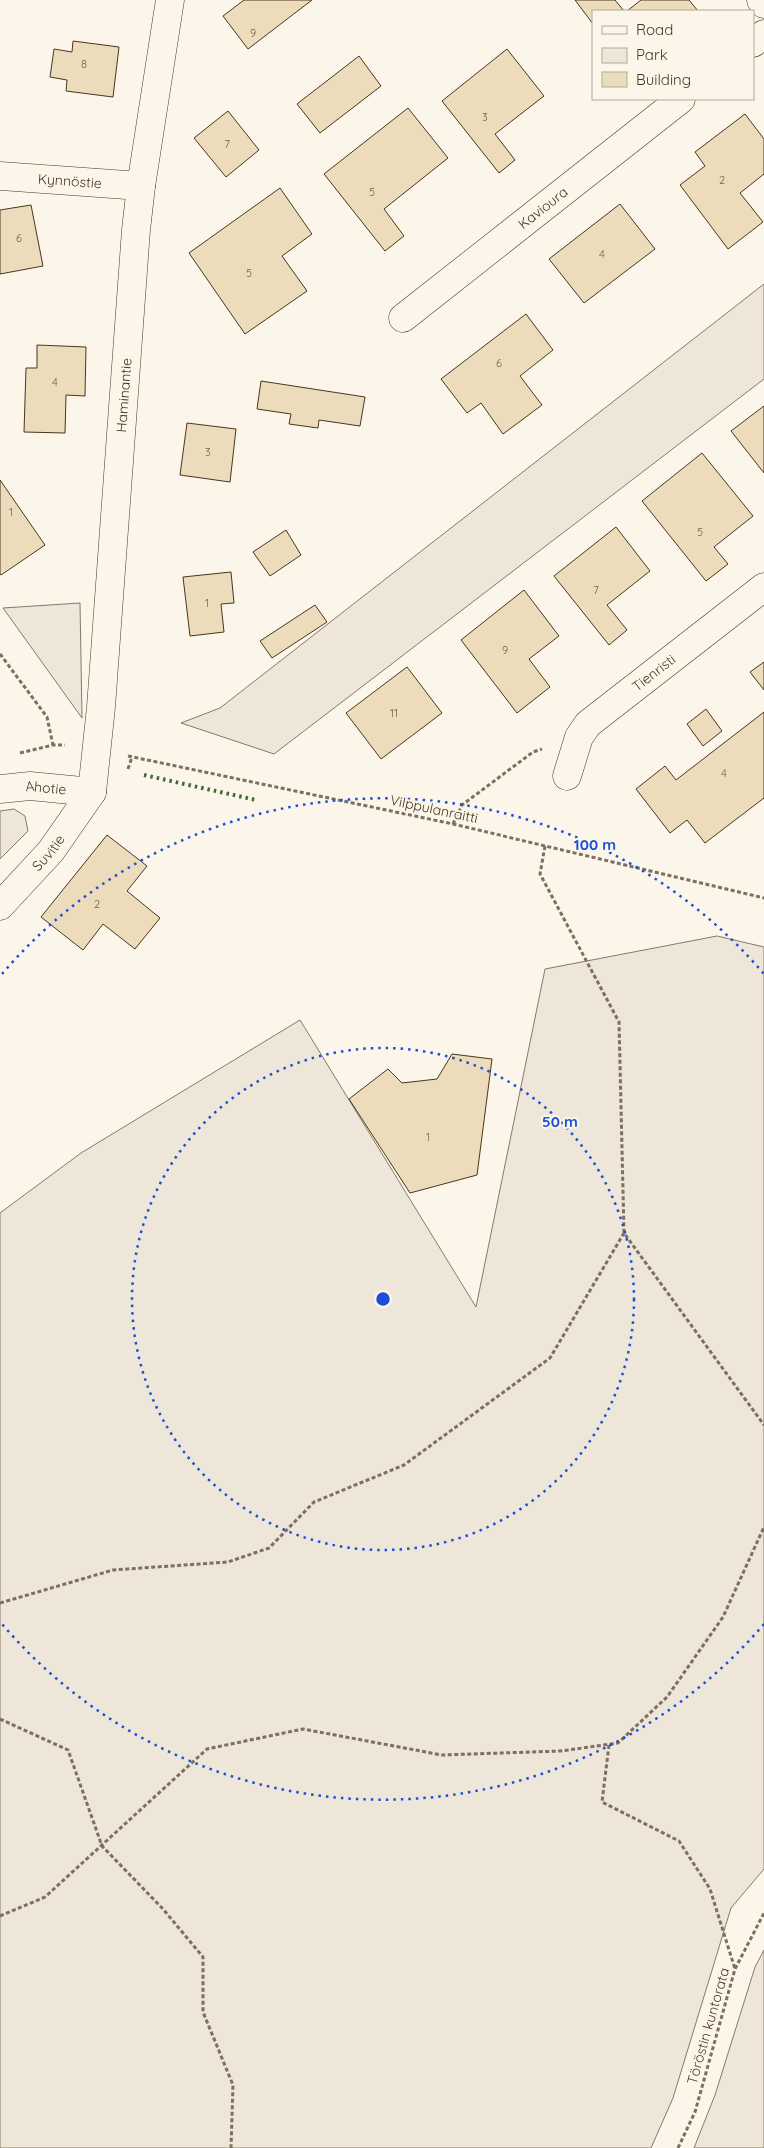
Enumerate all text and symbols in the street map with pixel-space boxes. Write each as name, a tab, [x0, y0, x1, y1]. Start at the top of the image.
legend	[592, 10, 754, 100]
text: Road	[636, 20, 673, 39]
house number: 9	[250, 26, 256, 40]
text: Park	[636, 45, 668, 64]
house number: 8	[81, 57, 87, 71]
text: Building	[636, 70, 691, 89]
house number: 3	[482, 110, 488, 124]
house number: 7	[224, 137, 230, 151]
street label: Kynnöstie	[37, 170, 102, 192]
house number: 2	[719, 173, 725, 187]
street label: Kavioura	[514, 183, 571, 233]
house number: 5	[369, 185, 375, 199]
house number: 6	[16, 231, 22, 245]
house number: 4	[599, 247, 605, 261]
house number: 5	[246, 266, 252, 280]
house number: 6	[496, 356, 502, 370]
street label: Haminantie	[112, 357, 136, 433]
house number: 4	[52, 375, 58, 389]
house number: 3	[205, 445, 211, 459]
house number: 1	[9, 505, 13, 519]
house number: 5	[697, 525, 703, 539]
house number: 7	[593, 583, 599, 597]
house number: 1	[205, 596, 209, 610]
house number: 9	[502, 643, 508, 657]
street label: Tienristi	[628, 650, 679, 695]
house number: 11	[390, 706, 398, 720]
house number: 4	[721, 766, 727, 780]
street label: Ahotie	[24, 777, 67, 798]
street label: Vilppulanraitti	[388, 791, 480, 827]
street label: Suvitie	[28, 831, 69, 875]
text: 100 m	[574, 835, 616, 854]
house number: 2	[94, 897, 100, 911]
text: 50 m	[542, 1112, 578, 1131]
house number: 1	[426, 1130, 430, 1144]
centre of rings	[374, 1290, 392, 1308]
street label: Töröstin kuntorata	[683, 1966, 733, 2086]

